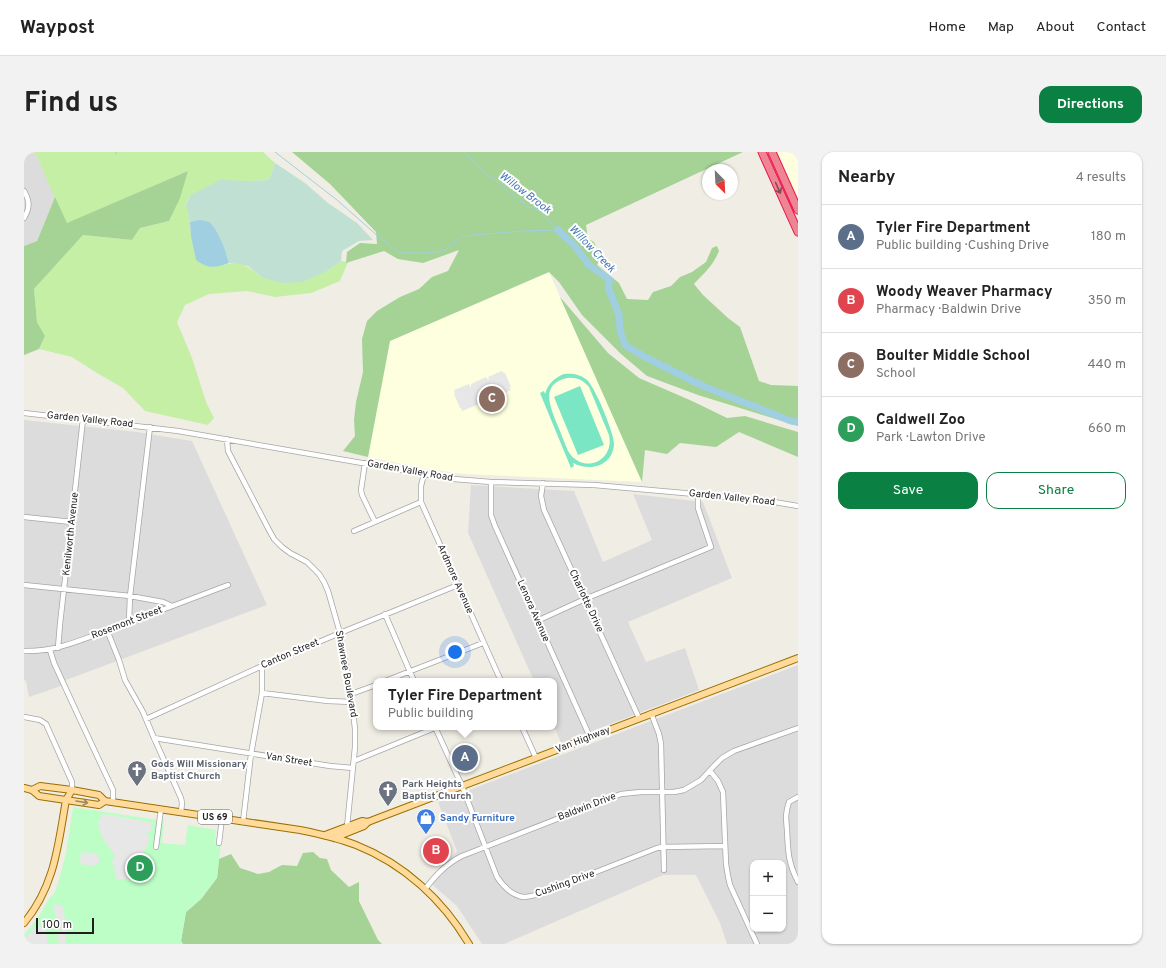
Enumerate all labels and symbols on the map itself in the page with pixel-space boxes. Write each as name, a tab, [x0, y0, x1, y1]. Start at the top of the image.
north arrow	[702, 164, 738, 200]
water label: Willow Brook	[496, 169, 554, 217]
one-way arrow	[775, 181, 782, 193]
water label: Willow Creek	[566, 222, 618, 276]
pin: C	[479, 384, 505, 414]
street label: Garden Valley Road	[46, 409, 134, 431]
street label: Garden Valley Road	[366, 457, 454, 485]
street label: Garden Valley Road	[688, 487, 776, 509]
street label: Kenilworth Avenue	[60, 492, 82, 576]
street label: Ardmore Avenue	[434, 542, 476, 616]
street label: Charlotte Drive	[566, 567, 606, 635]
street label: Lenora Avenue	[513, 578, 553, 644]
street label: Rosemont Street	[90, 603, 165, 643]
street label: Shawnee Boulevard	[332, 629, 360, 719]
street label: Canton Street	[259, 636, 321, 672]
your location	[445, 642, 465, 662]
street label: Van Highway	[554, 724, 612, 756]
pin: A	[452, 743, 478, 773]
street label: Van Street	[265, 750, 313, 770]
place label: Gods Will Missionary Baptist Church	[151, 758, 247, 783]
church icon: Gods Will Missionary Baptist Church	[126, 759, 148, 787]
place label: Park Heights Baptist Church	[402, 778, 472, 803]
church icon: Park Heights Baptist Church	[377, 779, 399, 807]
street label: Baldwin Drive	[556, 790, 618, 824]
one-way arrow	[75, 798, 88, 806]
shop icon: Sandy Furniture	[415, 807, 437, 835]
road number: US 69	[198, 810, 232, 824]
place label: Sandy Furniture	[440, 812, 515, 825]
pin: B	[423, 836, 449, 866]
pin: D	[127, 853, 153, 883]
street label: Cushing Drive	[533, 867, 597, 901]
scale bar	[36, 916, 94, 935]

